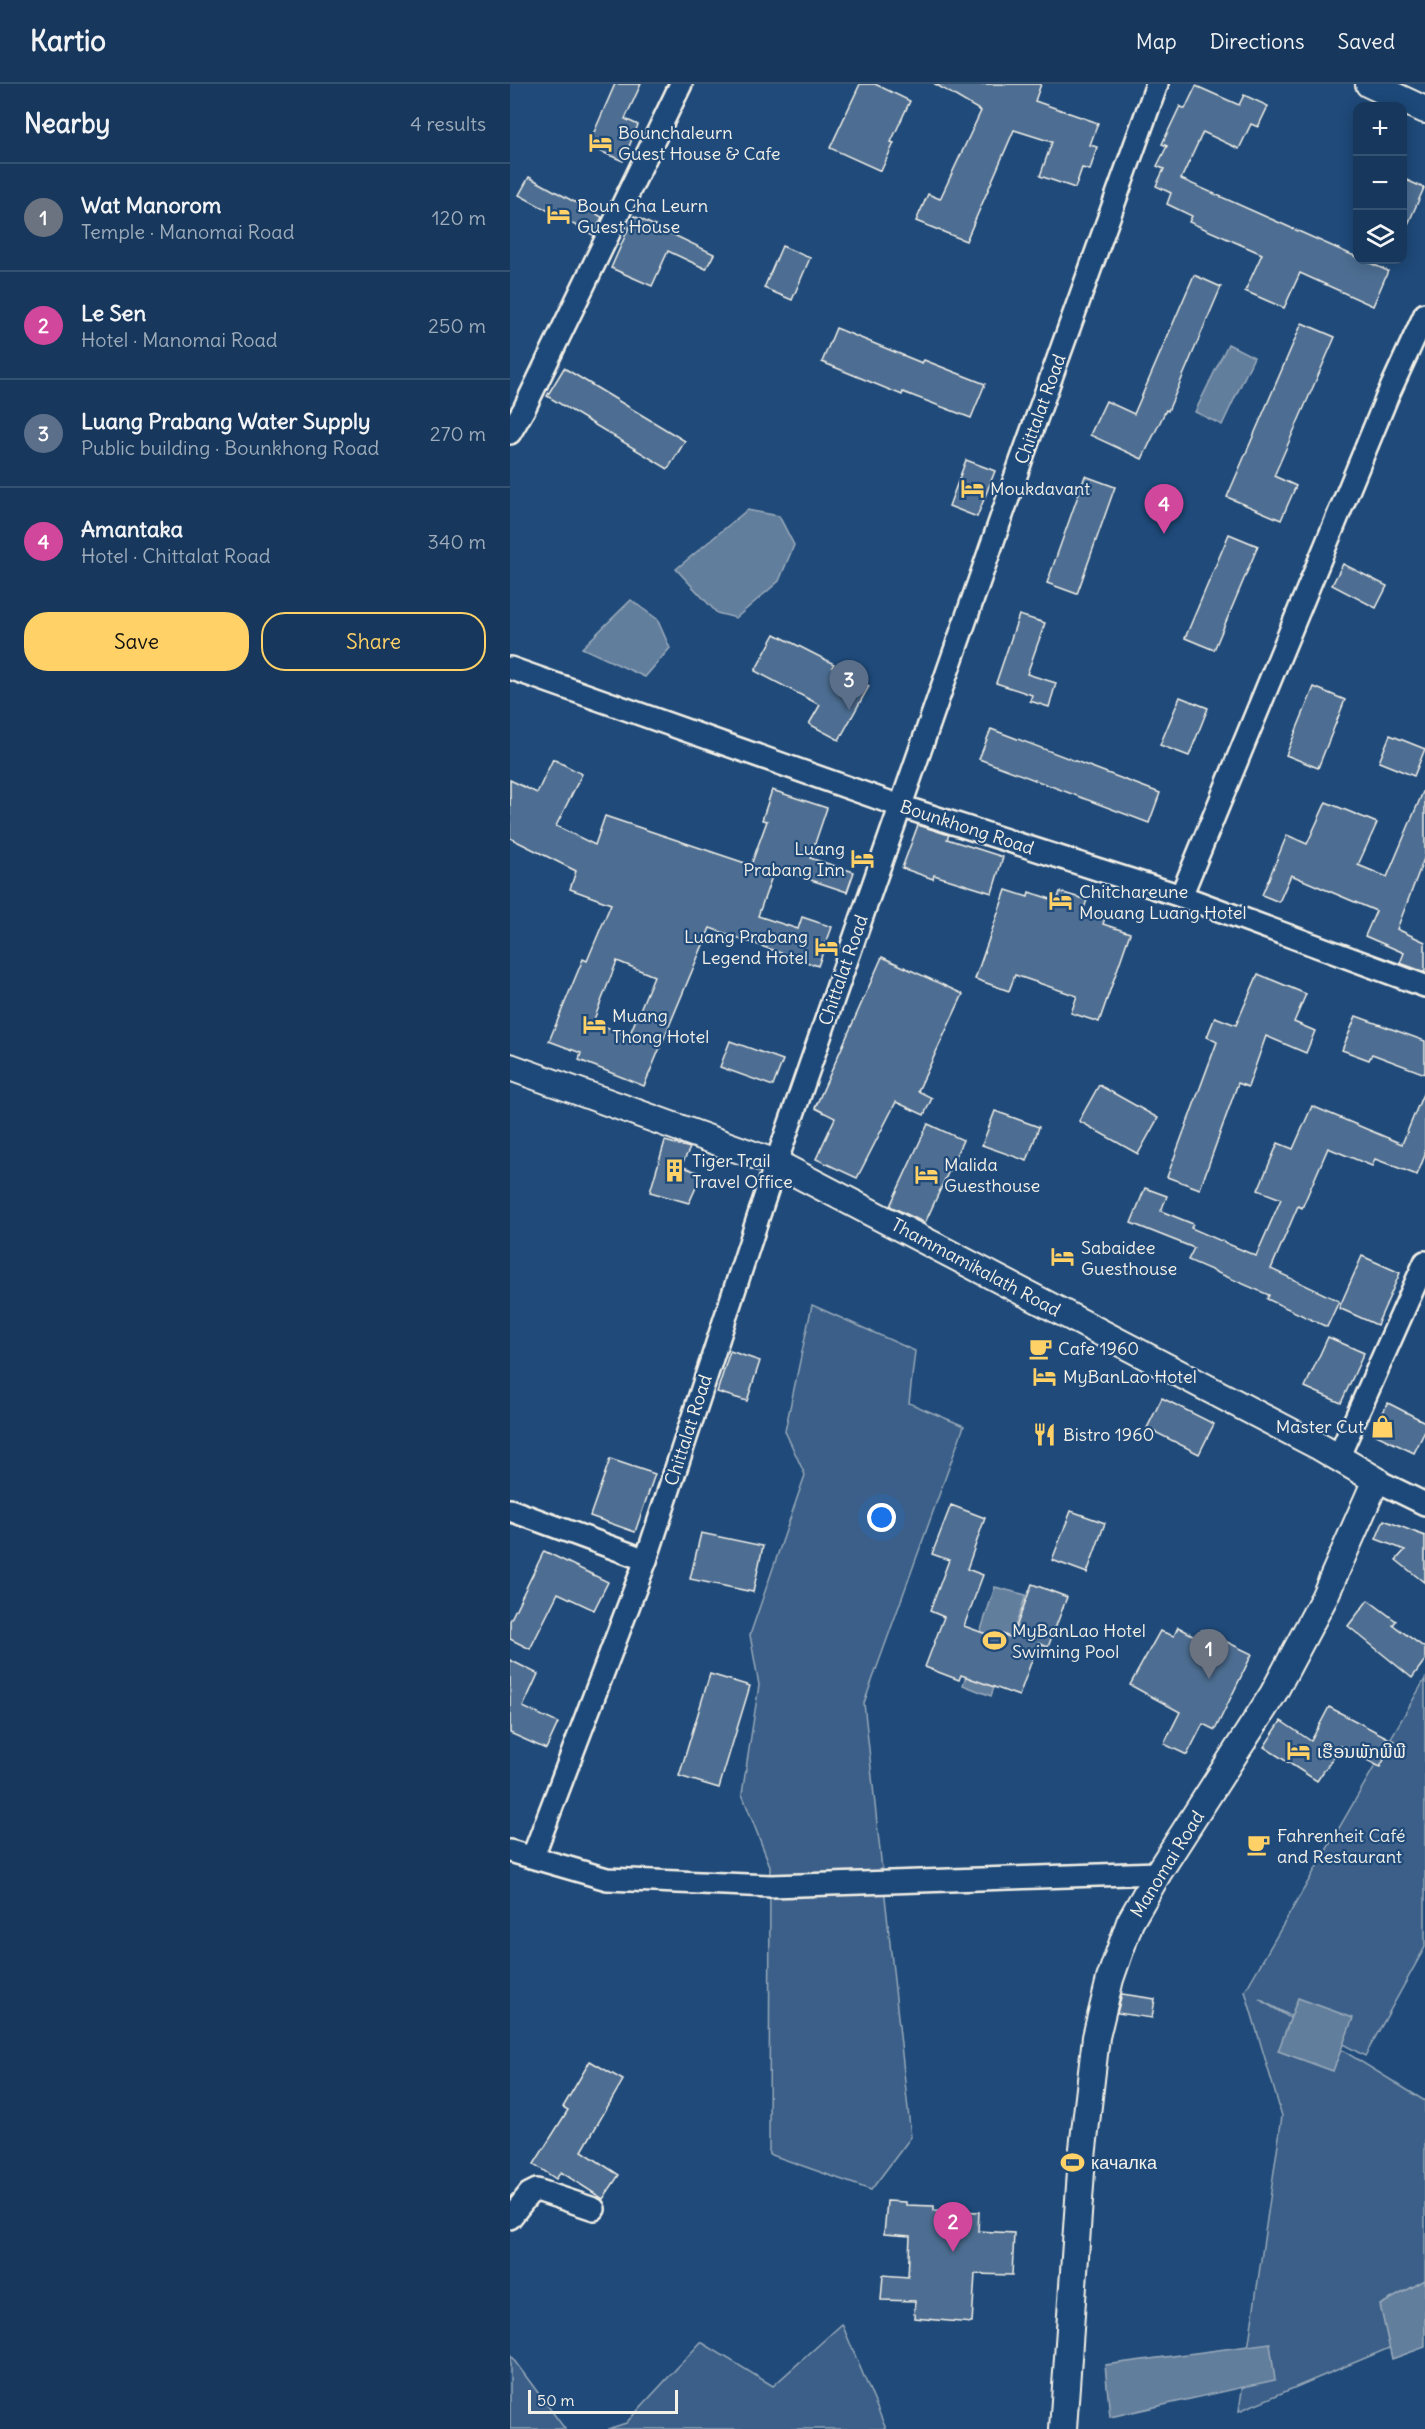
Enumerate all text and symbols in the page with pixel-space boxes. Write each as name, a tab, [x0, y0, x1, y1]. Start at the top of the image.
text: Kartio	[30, 23, 106, 59]
text: Map	[1136, 28, 1177, 55]
text: Directions	[1210, 28, 1304, 55]
text: Saved	[1337, 28, 1395, 55]
map controls	[1353, 102, 1407, 264]
button: +	[1353, 102, 1407, 156]
text: Nearby	[24, 107, 110, 140]
text: 4 results	[410, 111, 486, 136]
place label: Bounchaleurn Guest House & Cafe	[618, 121, 781, 165]
hotel icon: Bounchaleurn Guest House & Cafe	[587, 129, 613, 155]
button: −	[1353, 156, 1407, 210]
text: Wat Manorom	[81, 191, 221, 219]
place label: Boun Cha Leurn Guest House	[577, 194, 708, 238]
hotel icon: Boun Cha Leurn Guest House	[546, 202, 572, 228]
text: 1	[40, 205, 47, 230]
text: 120 m	[432, 205, 486, 230]
button: layers	[1353, 210, 1407, 264]
text: Temple · Manomai Road	[81, 219, 294, 244]
text: Le Sen	[81, 299, 146, 327]
text: 2	[38, 313, 49, 338]
text: 250 m	[428, 313, 486, 338]
text: Hotel · Manomai Road	[81, 327, 278, 352]
street label: Chittalat Road	[1009, 350, 1071, 467]
text: Luang Prabang Water Supply	[81, 407, 370, 435]
text: 3	[38, 421, 49, 446]
text: 270 m	[430, 421, 486, 446]
text: Public building · Bounkhong Road	[81, 435, 379, 460]
hotel icon: Moukdavant	[959, 475, 985, 501]
place label: Moukdavant	[990, 477, 1090, 500]
pin: 4	[1144, 484, 1184, 534]
text: Amantaka	[81, 515, 183, 543]
text: 4	[38, 529, 49, 554]
text: 340 m	[428, 529, 486, 554]
text: Hotel · Chittalat Road	[81, 543, 271, 568]
button: Save	[24, 612, 249, 671]
button: Share	[261, 612, 486, 671]
pin: 3	[830, 660, 868, 710]
street label: Bounkhong Road	[897, 795, 1037, 860]
place label: Luang Prabang Inn	[743, 837, 845, 881]
hotel icon: Luang Prabang Inn	[850, 845, 876, 871]
place label: Chitchareune Mouang Luang Hotel	[1079, 880, 1247, 924]
hotel icon: Chitchareune Mouang Luang Hotel	[1048, 888, 1074, 914]
street label: Chittalat Road	[813, 911, 873, 1028]
place label: Luang Prabang Legend Hotel	[684, 925, 808, 969]
hotel icon: Luang Prabang Legend Hotel	[813, 933, 839, 959]
place label: Muang Thong Hotel	[612, 1004, 709, 1048]
hotel icon: Muang Thong Hotel	[581, 1012, 607, 1038]
place label: Tiger Trail Travel Office	[692, 1149, 793, 1193]
place label: Malida Guesthouse	[944, 1153, 1040, 1197]
building icon: Tiger Trail Travel Office	[661, 1157, 687, 1183]
hotel icon: Malida Guesthouse	[913, 1161, 939, 1187]
street label: Thammamikalath Road	[887, 1213, 1065, 1322]
place label: Sabaidee Guesthouse	[1081, 1236, 1177, 1280]
hotel icon: Sabaidee Guesthouse	[1050, 1244, 1076, 1270]
cafe icon: Cafe 1960	[1027, 1335, 1053, 1361]
place label: Cafe 1960	[1058, 1337, 1139, 1360]
hotel icon: MyBanLao Hotel	[1032, 1363, 1058, 1389]
place label: MyBanLao Hotel	[1063, 1365, 1197, 1388]
street label: Chittalat Road	[659, 1371, 717, 1488]
shop icon: Master Cut	[1369, 1413, 1395, 1439]
place label: Master Cut	[1276, 1415, 1364, 1438]
restaurant icon: Bistro 1960	[1032, 1421, 1058, 1447]
place label: Bistro 1960	[1063, 1423, 1154, 1446]
your location	[867, 1503, 896, 1532]
place label: MyBanLao Hotel Swiming Pool	[1012, 1619, 1146, 1663]
sports icon: MyBanLao Hotel Swiming Pool	[981, 1627, 1007, 1653]
pin: 1	[1190, 1630, 1228, 1679]
hotel icon: ເຮືອນພັກພີພີ	[1286, 1738, 1312, 1764]
place label: ເຮືອນພັກພີພີ	[1317, 1740, 1406, 1763]
street label: Manomai Road	[1125, 1806, 1209, 1922]
place label: Fahrenheit Café and Restaurant	[1277, 1824, 1406, 1868]
cafe icon: Fahrenheit Café and Restaurant	[1246, 1832, 1272, 1858]
sports icon: качалка	[1060, 2149, 1086, 2175]
place label: качалка	[1091, 2151, 1158, 2174]
pin: 2	[934, 2202, 972, 2252]
scale bar	[528, 2387, 678, 2414]
text: 50 m	[537, 2390, 575, 2410]

